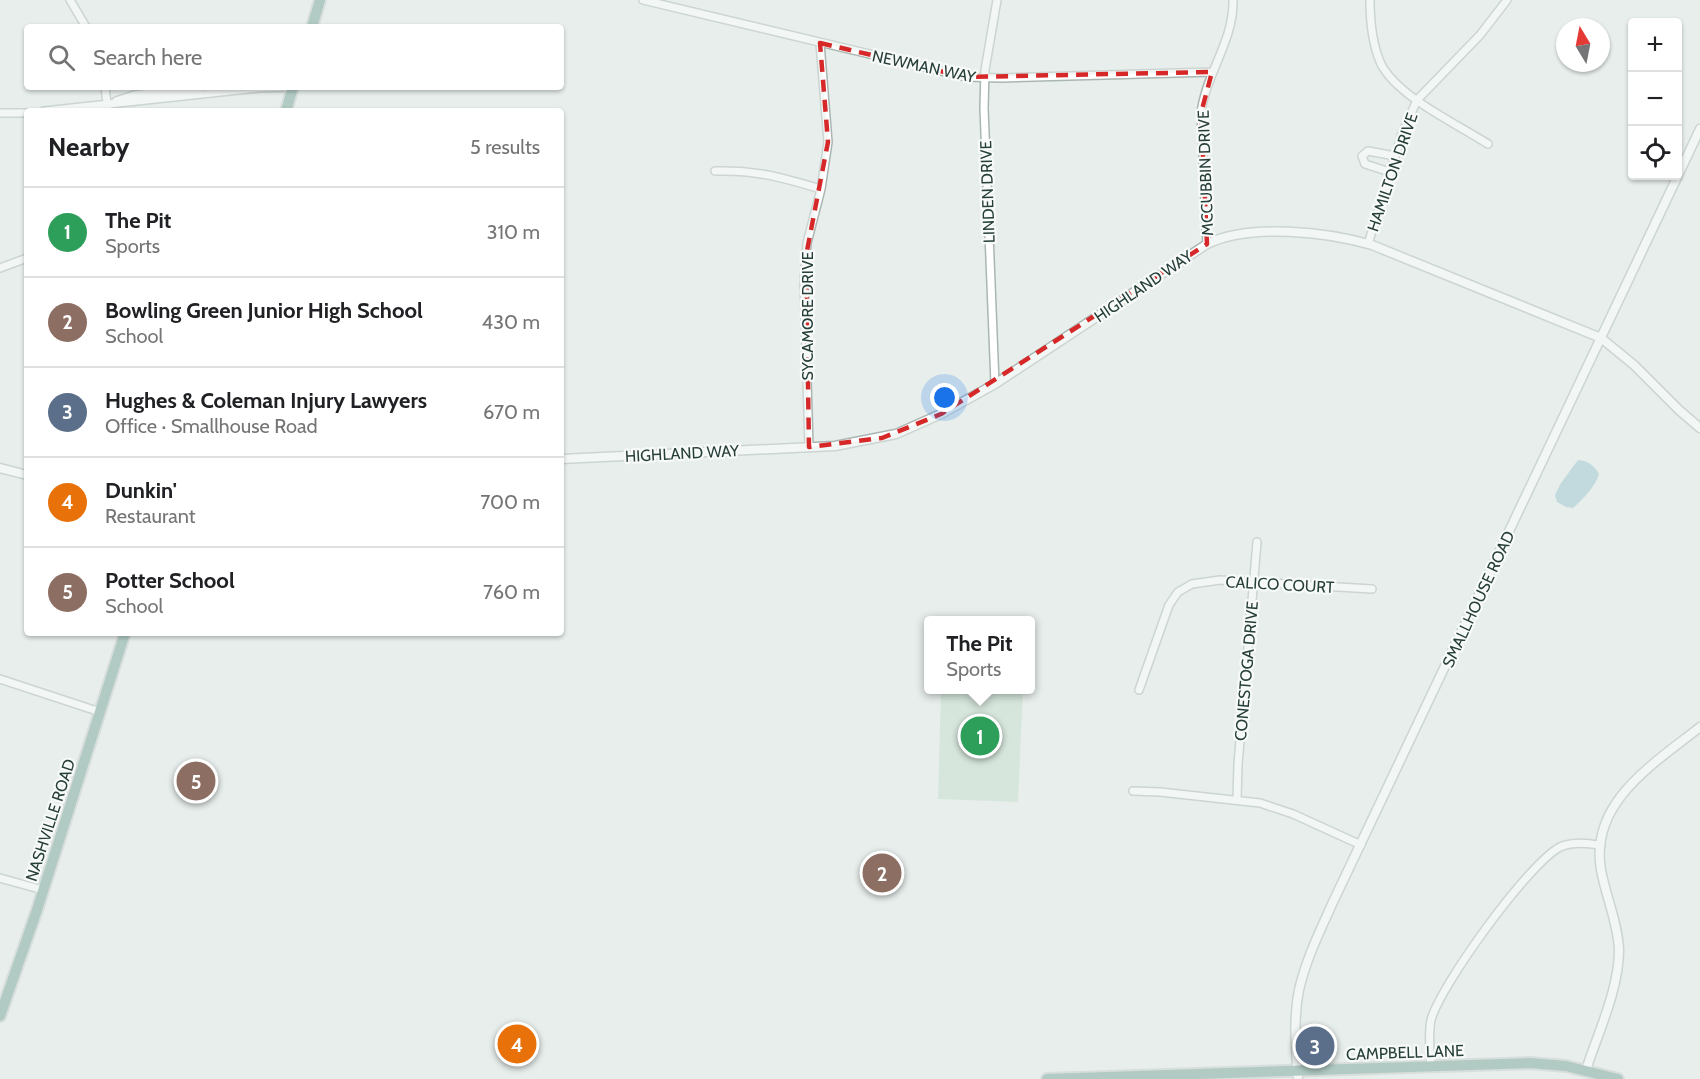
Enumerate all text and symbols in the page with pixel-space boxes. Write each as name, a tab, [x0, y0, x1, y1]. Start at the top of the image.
north arrow	[1556, 18, 1610, 72]
map controls	[1628, 18, 1682, 180]
button: +	[1628, 18, 1682, 72]
search box	[24, 24, 564, 90]
icon: search	[45, 41, 78, 74]
text: Search here	[93, 44, 202, 71]
street label: NEWMAN WAY	[870, 46, 978, 87]
button: −	[1628, 72, 1682, 126]
street label: MCCUBBIN DRIVE	[1194, 110, 1217, 236]
street label: HAMILTON DRIVE	[1363, 110, 1422, 234]
button: locate	[1628, 126, 1682, 180]
text: Nearby	[48, 131, 129, 163]
text: 5 results	[470, 135, 540, 159]
street label: LINDEN DRIVE	[976, 140, 999, 244]
text: The Pit	[105, 207, 171, 234]
text: 1	[64, 220, 71, 244]
text: 310 m	[487, 220, 540, 244]
text: Sports	[105, 234, 160, 258]
street label: HIGHLAND WAY	[1091, 246, 1197, 326]
street label: SYCAMORE DRIVE	[798, 251, 817, 381]
text: Bowling Green Junior High School	[105, 297, 423, 324]
text: 2	[62, 310, 73, 334]
text: 430 m	[482, 310, 540, 334]
text: School	[105, 324, 163, 348]
your location	[930, 383, 959, 412]
text: Hughes & Coleman Injury Lawyers	[105, 387, 427, 414]
text: 3	[62, 400, 73, 424]
text: 670 m	[483, 400, 540, 424]
text: Office · Smallhouse Road	[105, 414, 318, 438]
street label: HIGHLAND WAY	[624, 441, 740, 466]
text: Dunkin'	[105, 477, 177, 504]
text: 4	[61, 490, 74, 514]
text: 700 m	[480, 490, 540, 514]
text: Restaurant	[105, 504, 196, 528]
street label: SMALLHOUSE ROAD	[1438, 528, 1518, 671]
text: Potter School	[105, 567, 235, 594]
street label: CALICO COURT	[1225, 572, 1335, 597]
text: 5	[62, 580, 73, 604]
text: 760 m	[483, 580, 540, 604]
text: School	[105, 594, 163, 618]
street label: CONESTOGA DRIVE	[1231, 600, 1262, 742]
popup	[924, 616, 1035, 694]
text: The Pit	[946, 630, 1013, 657]
text: Sports	[946, 657, 1001, 681]
pin: 1	[960, 714, 1000, 758]
street label: NASHVILLE ROAD	[22, 757, 79, 884]
pin: 5	[176, 758, 216, 804]
pin: 2	[862, 850, 902, 896]
pin: 4	[498, 1022, 536, 1066]
pin: 3	[1296, 1024, 1334, 1068]
street label: CAMPBELL LANE	[1346, 1041, 1464, 1064]

